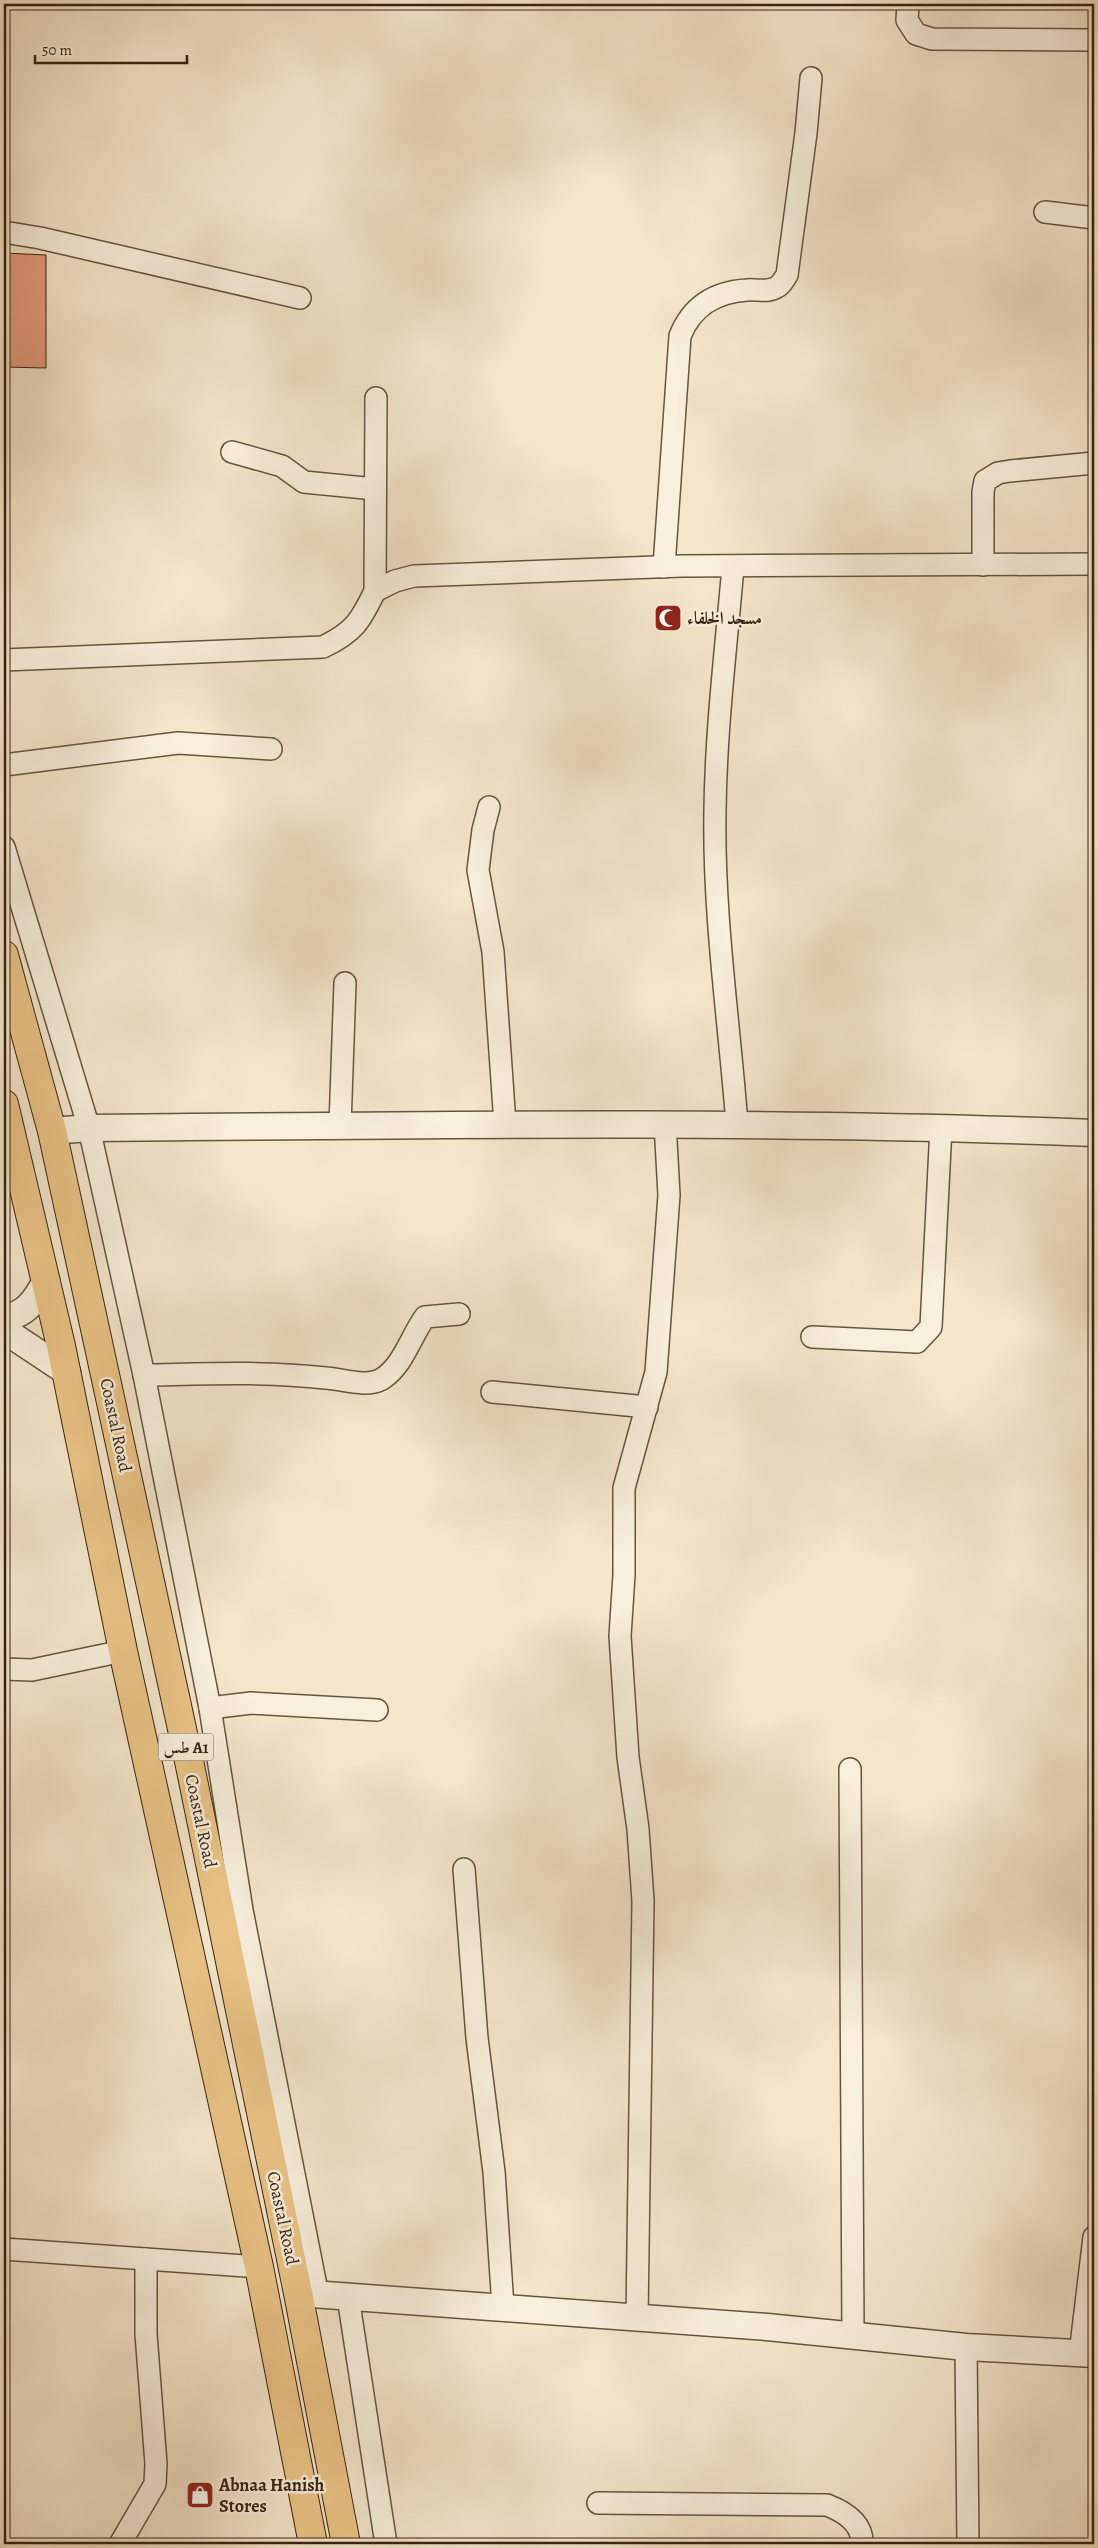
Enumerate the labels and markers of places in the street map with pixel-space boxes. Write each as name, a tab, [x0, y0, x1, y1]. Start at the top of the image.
mosque icon: مسجد الخلفاء	[653, 603, 683, 633]
place label: مسجد الخلفاء	[687, 606, 762, 630]
place label: Abnaa Hanish Stores	[218, 2473, 325, 2518]
shop icon: Abnaa Hanish Stores	[185, 2480, 215, 2510]

